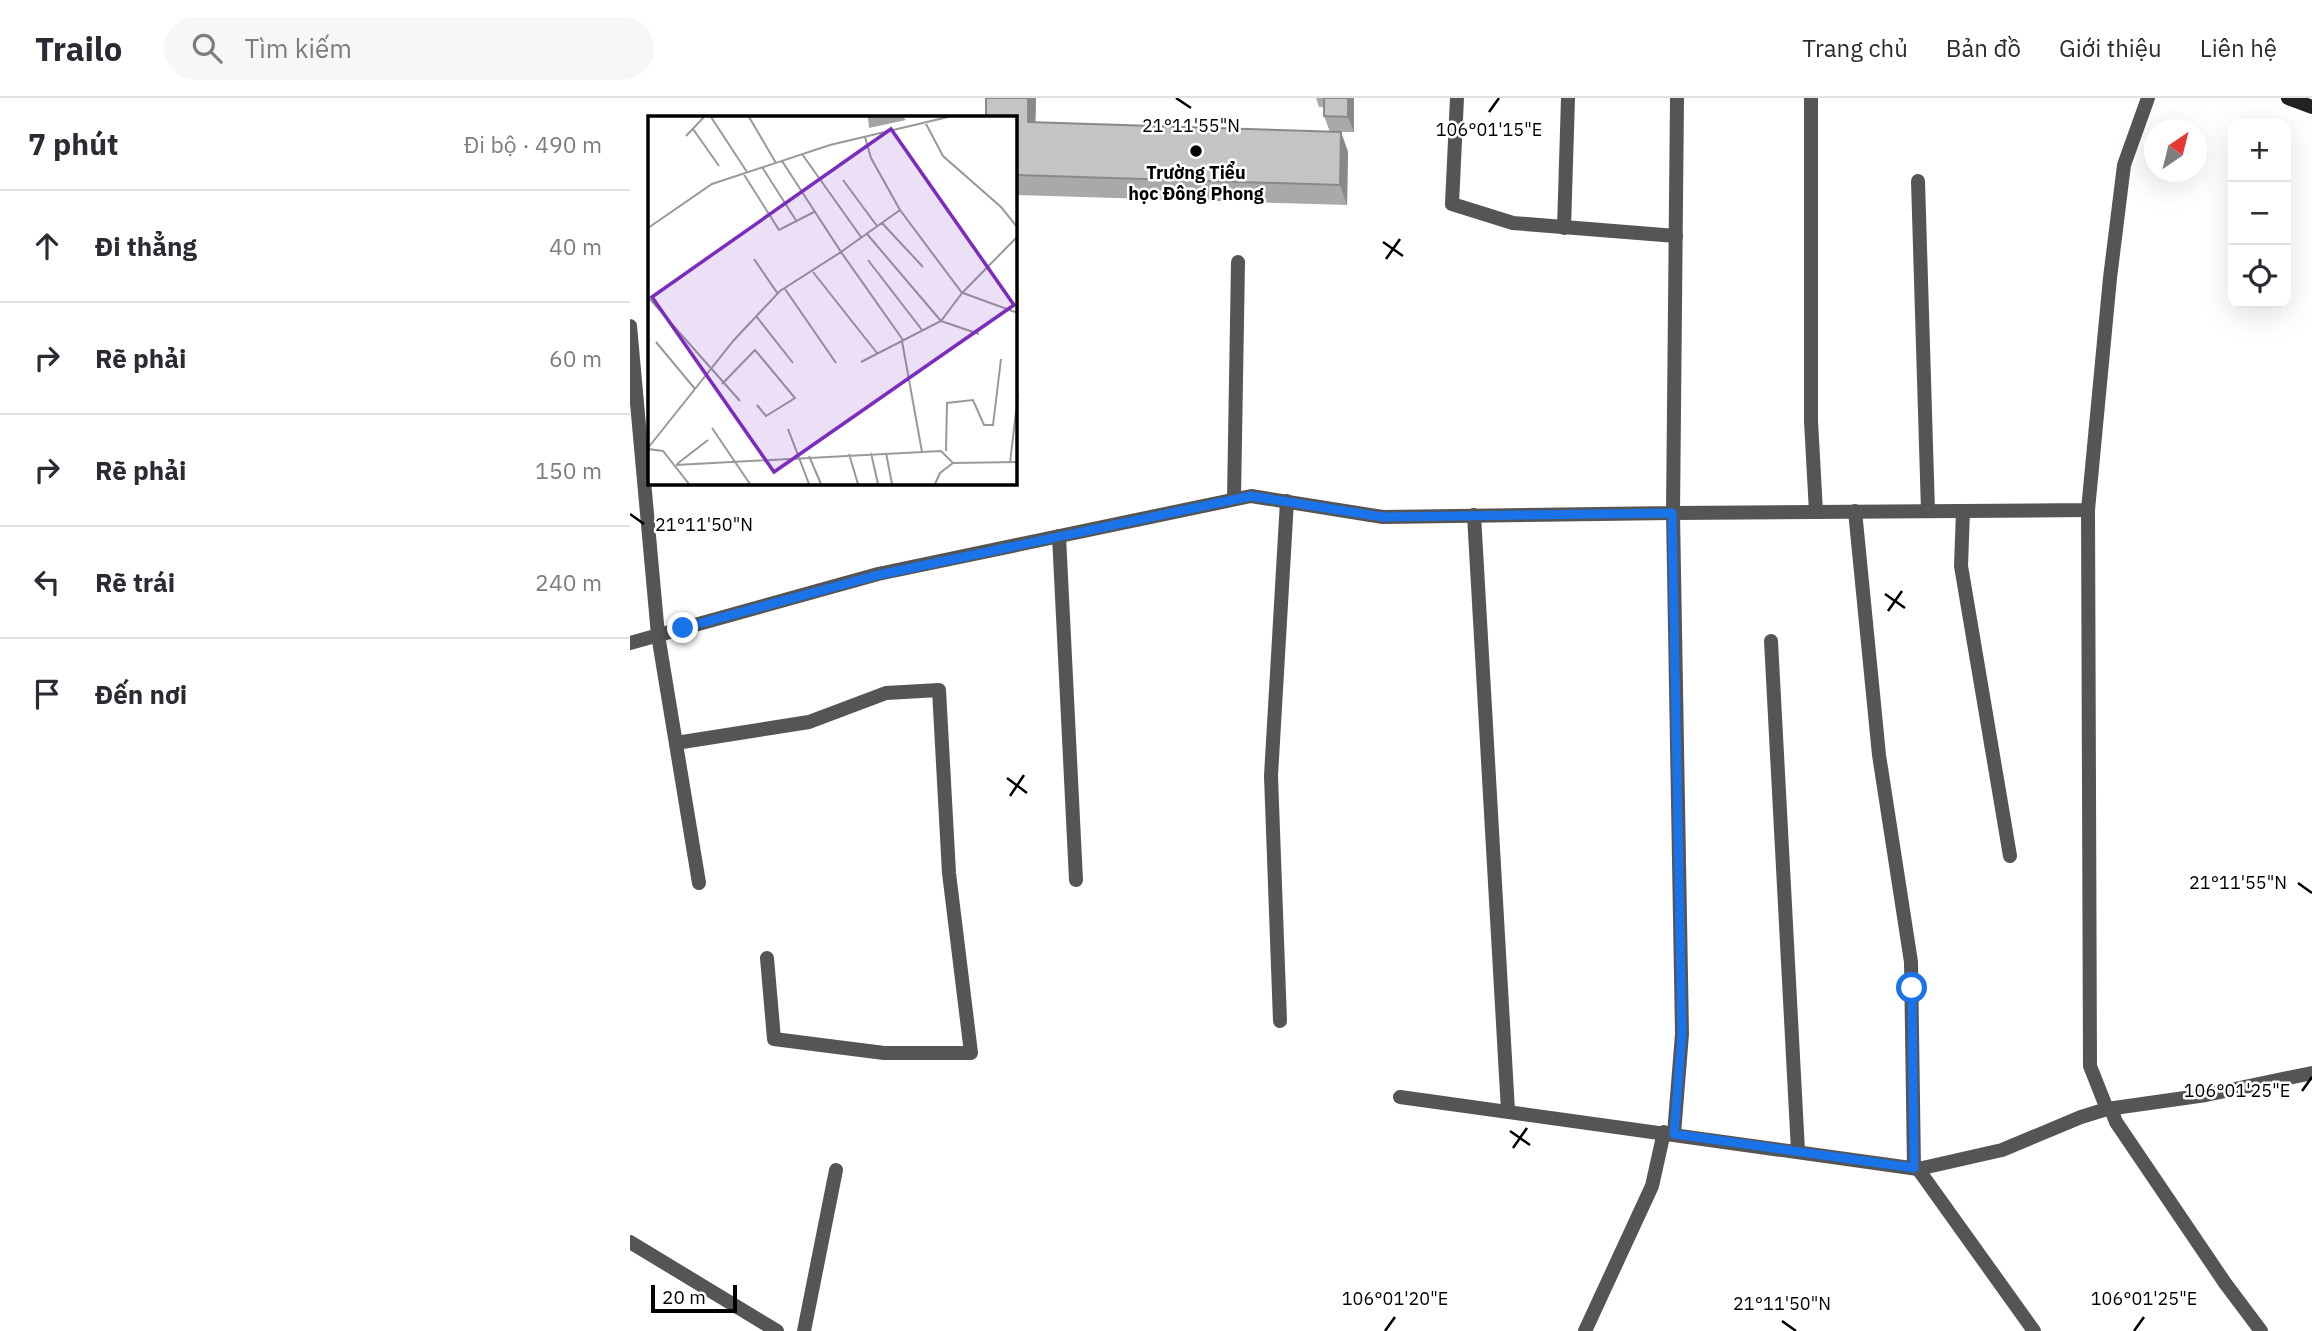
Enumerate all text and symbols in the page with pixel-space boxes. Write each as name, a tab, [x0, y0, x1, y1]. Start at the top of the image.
search box	[164, 17, 654, 80]
text: Trailo	[35, 27, 122, 70]
icon: search	[188, 29, 226, 67]
text: Tìm kiếm	[244, 31, 352, 65]
text: Trang chủ	[1802, 32, 1908, 64]
text: Bản đồ	[1946, 32, 2021, 64]
text: Giới thiệu	[2059, 32, 2162, 64]
text: Liên hệ	[2200, 32, 2277, 64]
text: 21°11'55"N	[1142, 114, 1240, 137]
inset map	[648, 116, 1017, 485]
text: 106°01'15"E	[1436, 118, 1542, 141]
north arrow	[2144, 119, 2207, 182]
map controls	[2228, 119, 2291, 308]
button: +	[2228, 119, 2291, 182]
text: 7 phút	[28, 124, 119, 163]
text: Đi bộ · 490 m	[464, 129, 602, 159]
marker: Trường Tiểu học Đông Phong	[1188, 143, 1204, 159]
place label: Trường Tiểu học Đông Phong	[1128, 161, 1264, 205]
button: −	[2228, 182, 2291, 245]
icon: ahead	[28, 227, 66, 265]
text: Đi thẳng	[95, 229, 197, 263]
text: 40 m	[549, 231, 602, 261]
button: locate	[2228, 245, 2291, 308]
icon: right	[28, 339, 66, 377]
text: Rẽ phải	[95, 341, 186, 375]
text: 60 m	[549, 343, 602, 373]
icon: right	[28, 451, 66, 489]
text: Rẽ phải	[95, 453, 186, 487]
text: 150 m	[535, 455, 602, 485]
text: 21°11'50"N	[655, 513, 753, 536]
icon: left	[28, 563, 66, 601]
text: Rẽ trái	[95, 565, 175, 599]
text: 240 m	[535, 567, 602, 597]
route end	[667, 612, 698, 643]
icon: arrive	[28, 675, 66, 713]
text: Đến nơi	[95, 677, 187, 711]
text: 21°11'55"N	[2189, 871, 2287, 894]
route start	[1896, 972, 1927, 1003]
text: 106°01'25"E	[2184, 1079, 2290, 1102]
scale bar	[651, 1282, 737, 1314]
text: 20 m	[662, 1285, 706, 1309]
text: 106°01'20"E	[1342, 1287, 1448, 1310]
text: 106°01'25"E	[2091, 1287, 2197, 1310]
text: 21°11'50"N	[1733, 1292, 1831, 1315]

